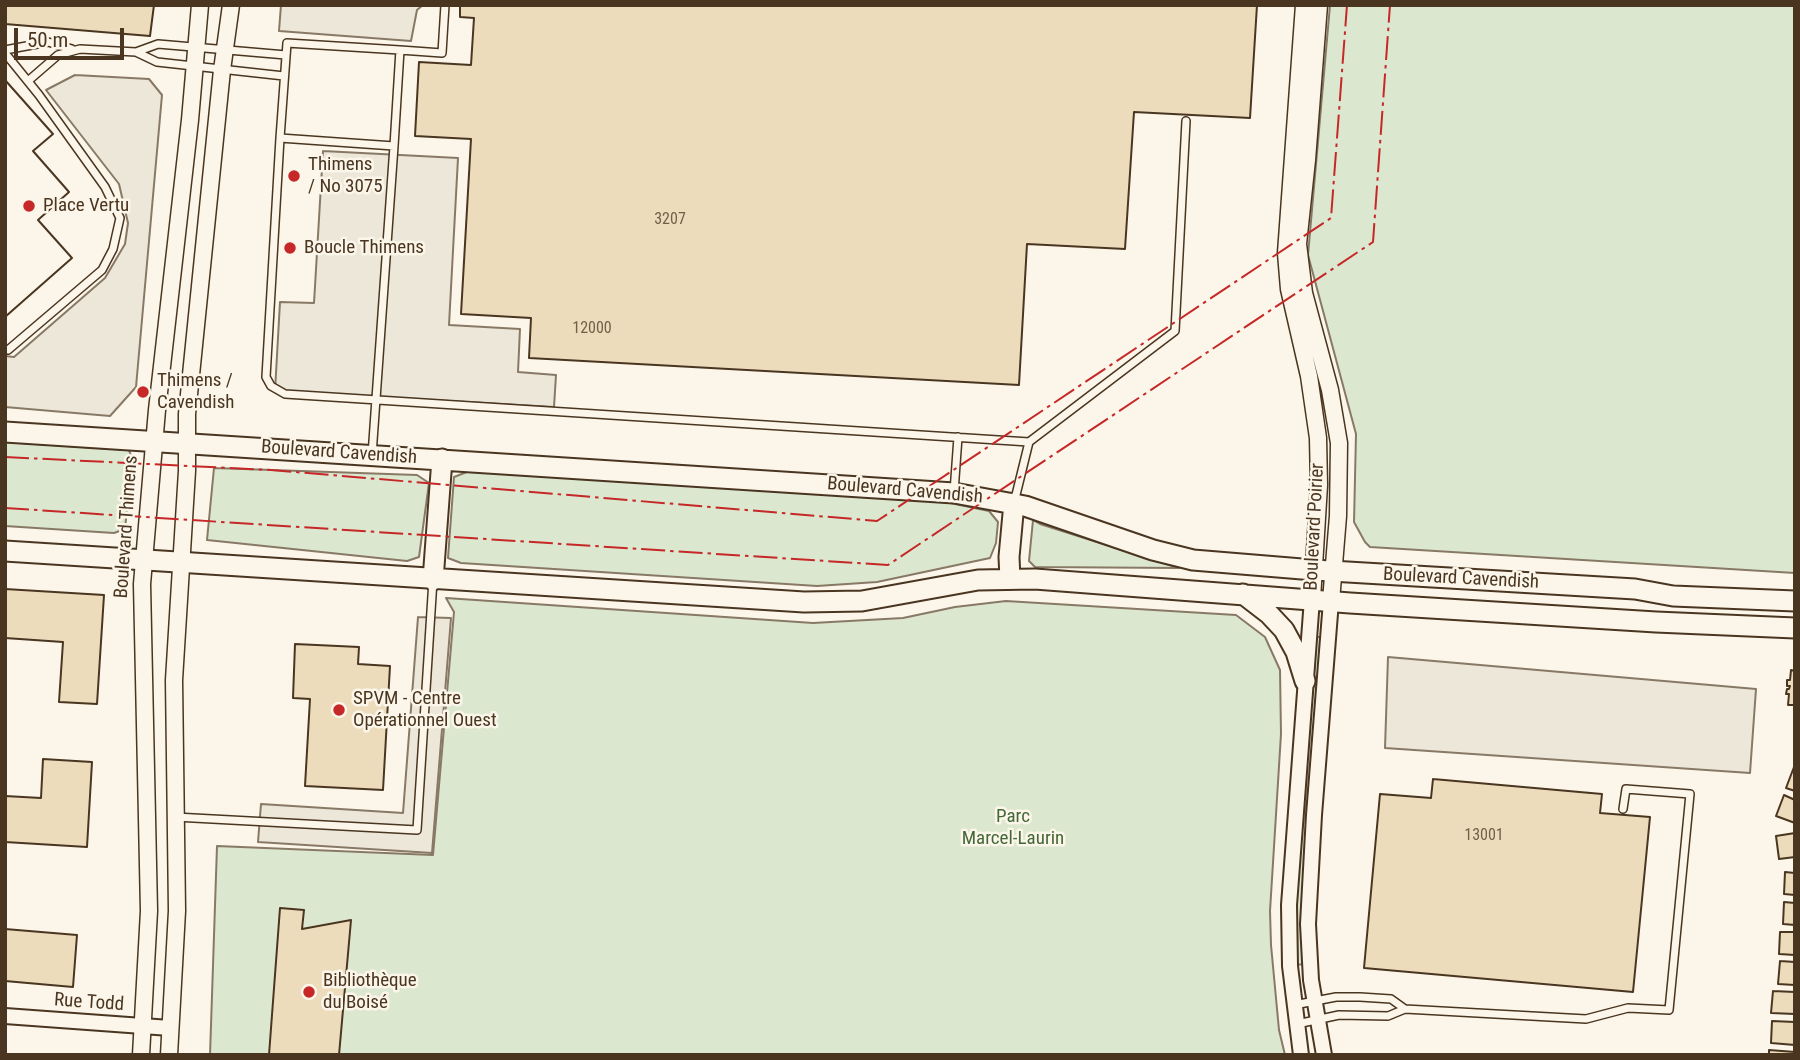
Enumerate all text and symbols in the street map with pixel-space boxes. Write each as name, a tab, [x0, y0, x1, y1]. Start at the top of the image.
scale bar	[18, 14, 128, 58]
text: 50 m	[27, 28, 68, 52]
place label: Thimens / No 3075	[308, 154, 383, 198]
marker: Thimens / No 3075	[286, 168, 302, 184]
place label: Place Vertu	[43, 195, 129, 217]
marker: Place Vertu	[21, 198, 37, 214]
house number: 3207	[654, 210, 686, 230]
place label: Boucle Thimens	[304, 237, 424, 259]
marker: Boucle Thimens	[282, 240, 298, 256]
house number: 12000	[572, 319, 612, 339]
place label: Thimens / Cavendish	[157, 370, 234, 414]
marker: Thimens / Cavendish	[135, 384, 151, 400]
street label: Boulevard Cavendish	[260, 436, 418, 470]
street label: Boulevard Thimens	[111, 455, 143, 599]
street label: Boulevard Poirier	[1300, 463, 1330, 591]
street label: Boulevard Cavendish	[826, 473, 984, 509]
street label: Boulevard Cavendish	[1382, 564, 1540, 594]
place label: SPVM - Centre Opérationnel Ouest	[353, 688, 497, 732]
marker: SPVM - Centre Opérationnel Ouest	[331, 702, 347, 718]
park label: Parc Marcel-Laurin	[962, 806, 1064, 850]
house number: 13001	[1464, 826, 1504, 846]
place label: Bibliothèque du Boisé	[323, 970, 417, 1014]
marker: Bibliothèque du Boisé	[301, 984, 317, 1000]
street label: Rue Todd	[53, 989, 125, 1017]

